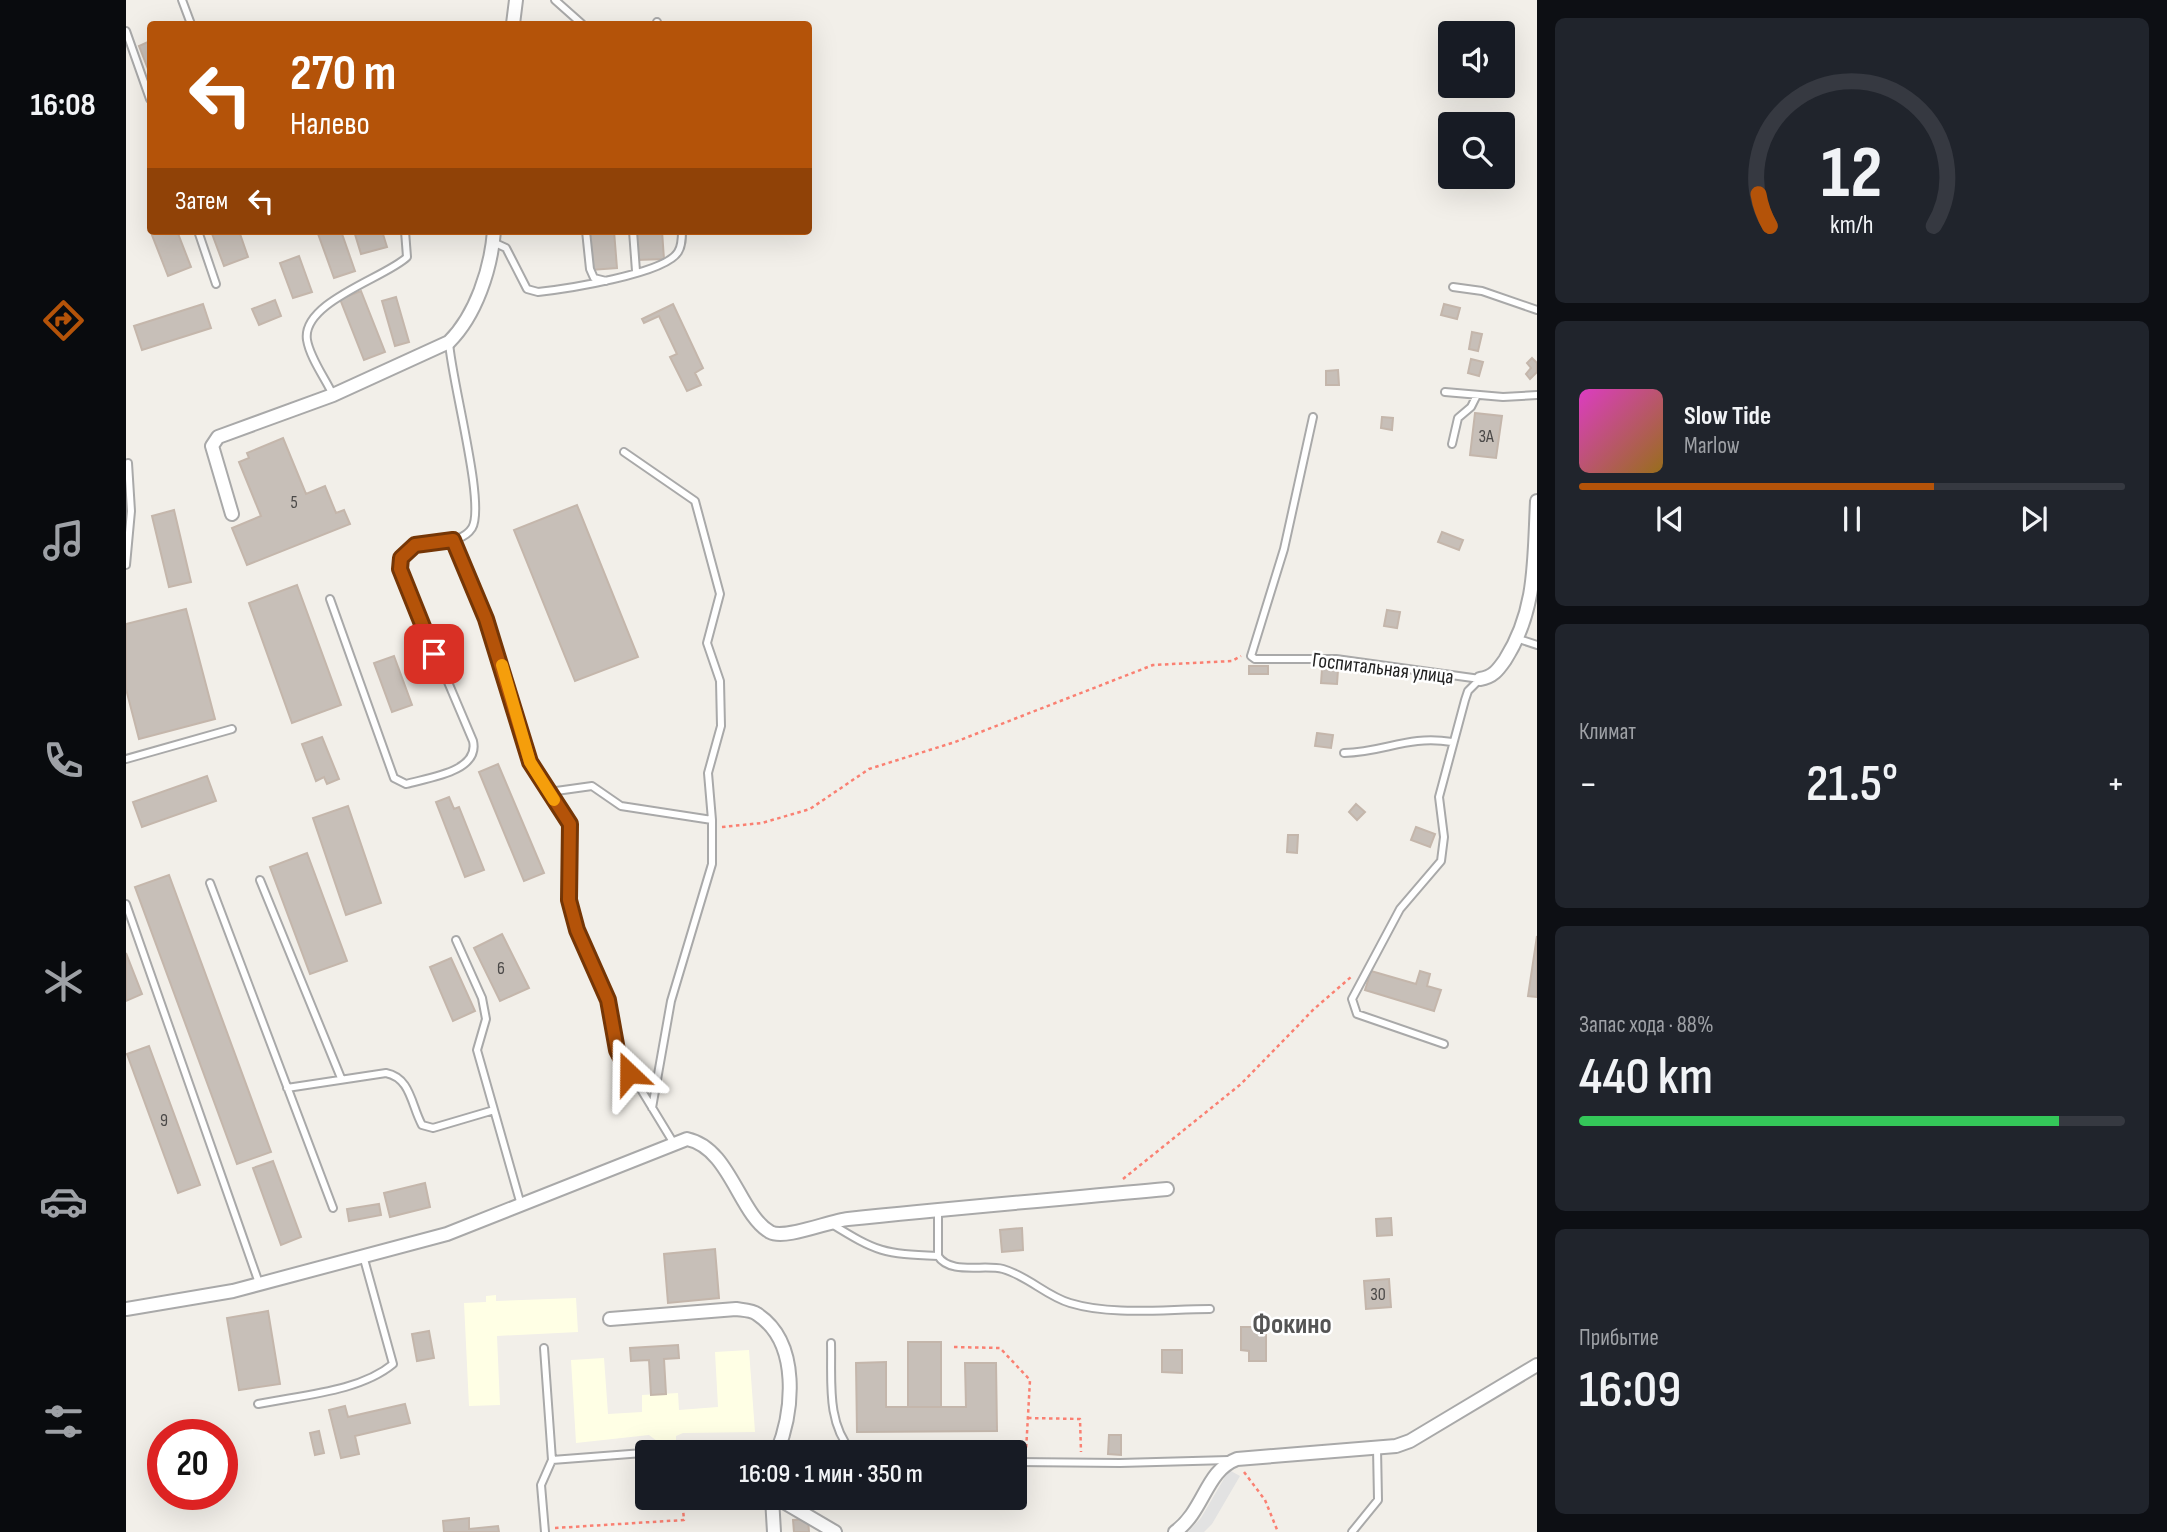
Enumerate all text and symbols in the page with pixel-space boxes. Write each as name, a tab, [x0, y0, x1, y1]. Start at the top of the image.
map controls	[1438, 21, 1515, 189]
button: sound	[1438, 21, 1515, 98]
text: 270 m	[290, 45, 396, 104]
icon: left	[175, 49, 266, 140]
text: 16:08	[30, 86, 96, 125]
text: Налево	[290, 105, 370, 144]
button: search	[1438, 112, 1515, 189]
text: 12	[1821, 131, 1883, 219]
icon: left	[242, 182, 280, 220]
text: Затем	[175, 186, 228, 217]
text: km/h	[1830, 210, 1874, 241]
icon: directions	[39, 296, 88, 345]
text: Slow Tide	[1684, 401, 1771, 432]
house number: 3А	[1478, 426, 1494, 447]
text: Marlow	[1684, 432, 1740, 460]
house number: 5	[290, 492, 298, 513]
icon: previous	[1651, 500, 1689, 538]
icon: pause	[1833, 500, 1871, 538]
icon: next	[2015, 500, 2053, 538]
icon: music	[39, 516, 88, 565]
pin	[404, 624, 464, 684]
icon: arrive	[415, 635, 453, 673]
street label: Госпитальная улица	[1311, 647, 1455, 690]
text: Климат	[1579, 718, 1636, 746]
icon: phone	[39, 736, 88, 785]
text: 21.5°	[1806, 753, 1898, 816]
text: −	[1579, 762, 1598, 807]
text: +	[2106, 762, 2125, 807]
icon: climate	[39, 957, 88, 1006]
house number: 6	[497, 958, 505, 979]
text: Запас хода · 88%	[1579, 1011, 1714, 1039]
position arrow	[592, 1036, 666, 1110]
text: 440 km	[1579, 1046, 1713, 1109]
house number: 9	[160, 1110, 168, 1131]
icon: car	[39, 1177, 88, 1226]
house number: 30	[1370, 1284, 1386, 1305]
district label: Фокино	[1252, 1308, 1332, 1341]
text: Прибытие	[1579, 1324, 1659, 1352]
text: 16:09	[1579, 1359, 1681, 1422]
icon: filters	[39, 1397, 88, 1446]
speed limit sign: 20	[147, 1419, 238, 1510]
text: 16:09 · 1 мин · 350 m	[739, 1459, 923, 1490]

